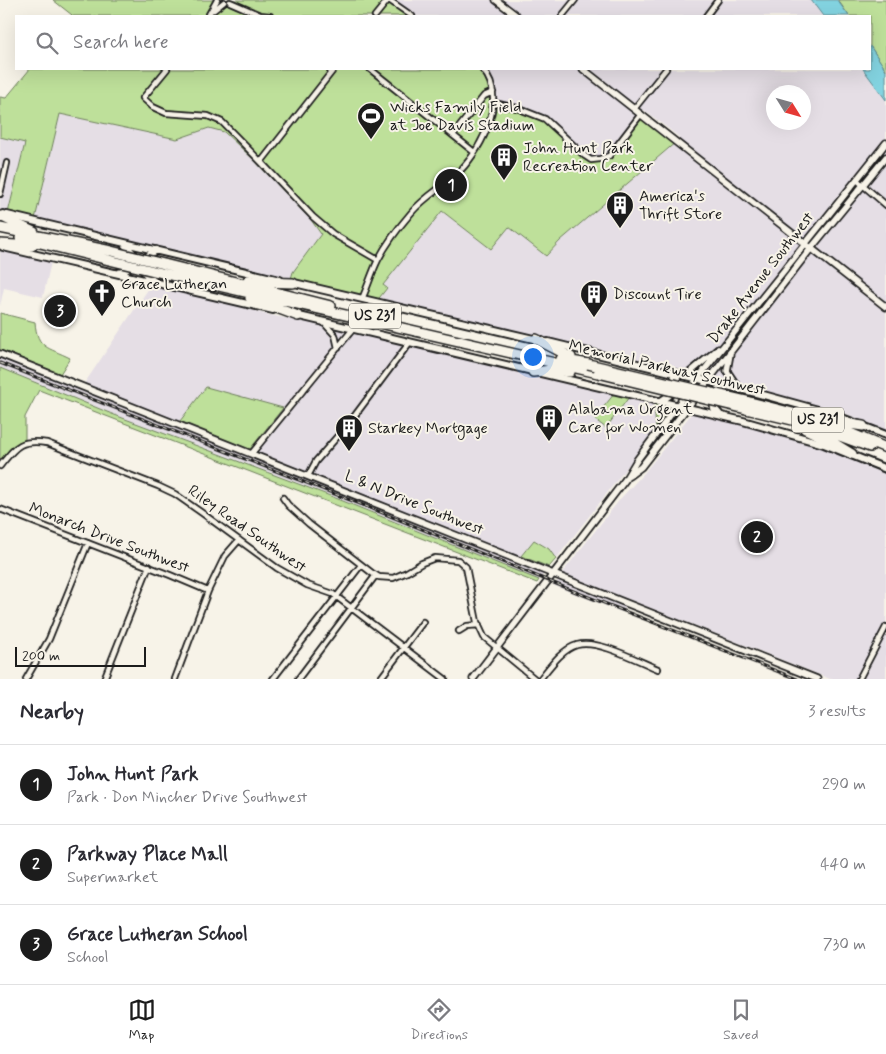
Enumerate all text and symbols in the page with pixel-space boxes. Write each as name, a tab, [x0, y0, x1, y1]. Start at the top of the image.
search box	[15, 15, 871, 70]
icon: search	[33, 29, 61, 57]
text: Search here	[73, 30, 169, 55]
north arrow	[766, 85, 811, 130]
place label: Wicks Family Field at Joe Davis Stadium	[390, 97, 535, 136]
sports icon: Wicks Family Field at Joe Davis Stadium	[356, 101, 386, 140]
place label: John Hunt Park Recreation Center	[523, 138, 653, 177]
building icon: John Hunt Park Recreation Center	[489, 142, 519, 181]
pin: 1	[435, 166, 467, 204]
place label: America's Thrift Store	[639, 186, 722, 225]
building icon: America's Thrift Store	[605, 190, 635, 229]
street label: Drake Avenue Southwest	[703, 208, 819, 348]
place label: Grace Lutheran Church	[121, 274, 227, 313]
church icon: Grace Lutheran Church	[87, 278, 117, 317]
building icon: Discount Tire	[579, 279, 609, 318]
place label: Discount Tire	[613, 284, 702, 305]
pin: 3	[44, 292, 76, 330]
road number: US 231	[349, 304, 401, 328]
street label: Memorial Parkway Southwest	[567, 335, 767, 401]
your location	[520, 344, 546, 370]
place label: Alabama Urgent Care for Women	[568, 399, 693, 440]
building icon: Alabama Urgent Care for Women	[534, 403, 564, 442]
road number: US 231	[792, 408, 844, 432]
building icon: Starkey Mortgage	[334, 413, 364, 452]
place label: Starkey Mortgage	[368, 418, 488, 440]
street label: L & N Drive Southwest	[341, 466, 487, 540]
street label: Riley Road Southwest	[184, 480, 310, 578]
street label: Monarch Drive Southwest	[26, 498, 192, 578]
pin: 2	[741, 518, 773, 556]
scale bar	[15, 644, 146, 667]
text: 200 m	[22, 647, 60, 665]
text: Nearby	[20, 698, 84, 726]
text: 3 results	[808, 701, 866, 722]
text: John Hunt Park	[67, 762, 198, 787]
text: 1	[32, 774, 40, 795]
text: 290 m	[822, 774, 866, 795]
text: Park · Don Mincher Drive Southwest	[67, 787, 307, 808]
text: Parkway Place Mall	[67, 842, 228, 867]
text: 2	[32, 854, 40, 875]
text: 440 m	[820, 854, 866, 875]
text: Supermarket	[67, 867, 158, 888]
text: Grace Lutheran School	[67, 922, 248, 947]
text: 3	[32, 934, 40, 955]
text: 730 m	[823, 934, 866, 955]
text: School	[67, 947, 108, 968]
tab: Map	[128, 996, 156, 1044]
tab: Directions	[411, 996, 468, 1044]
tab: Saved	[723, 996, 758, 1044]

